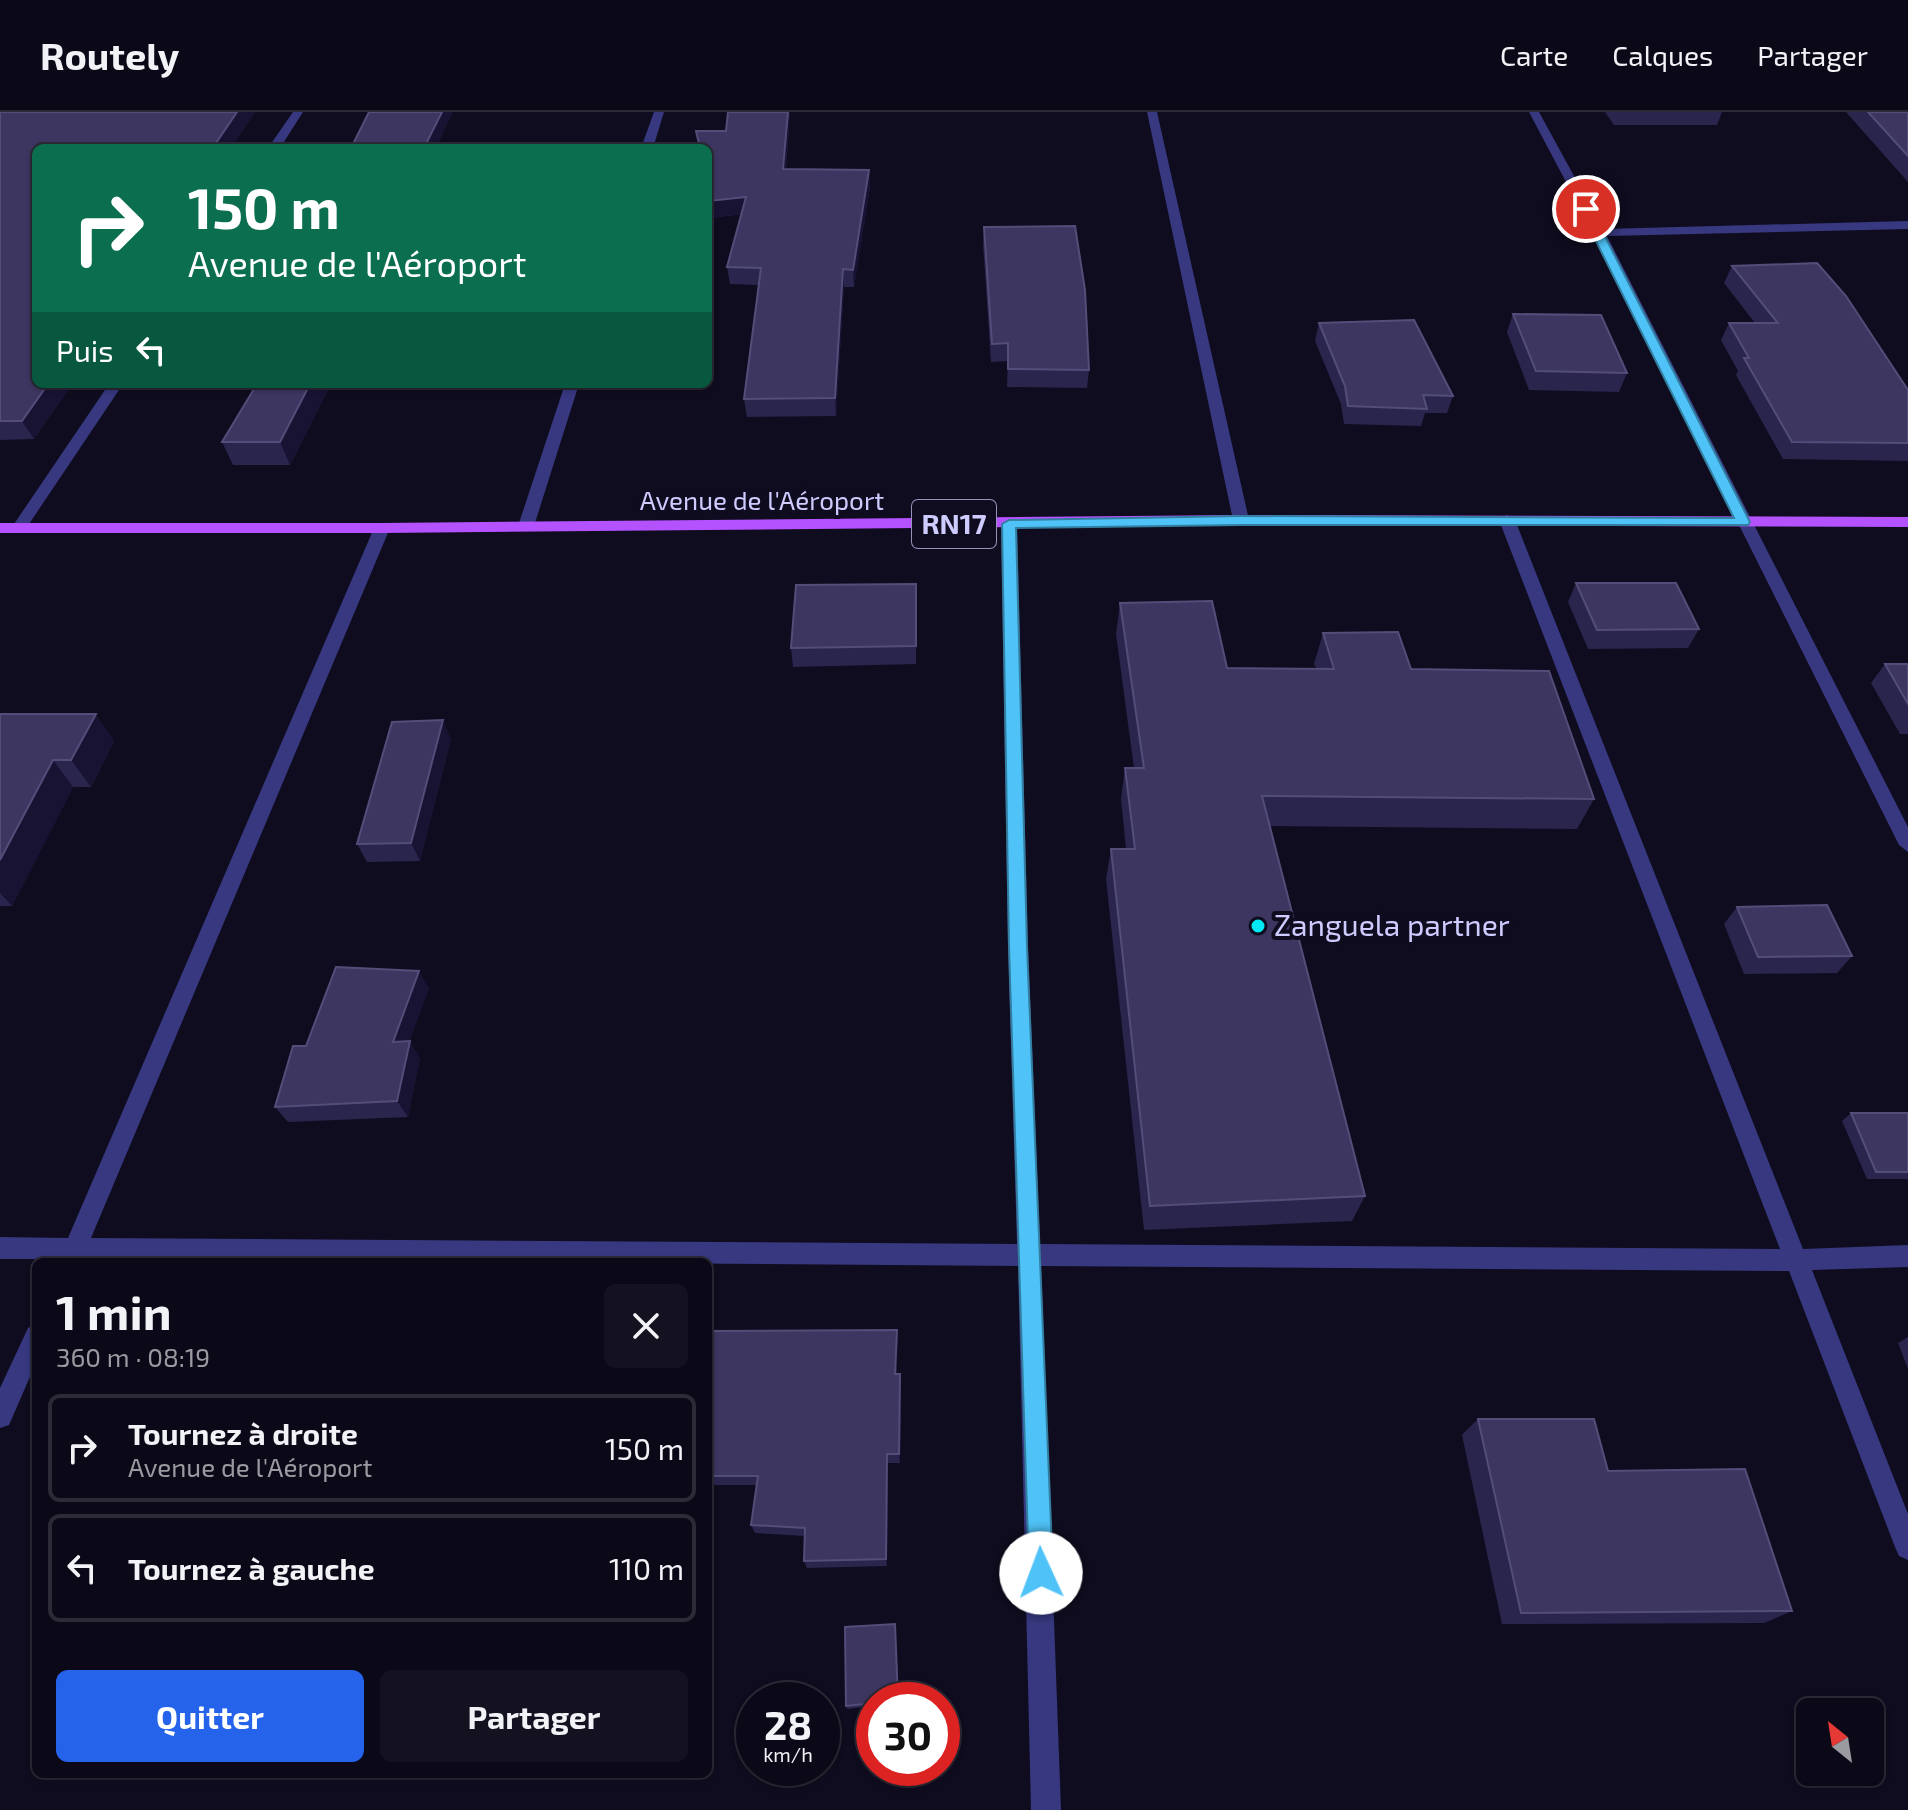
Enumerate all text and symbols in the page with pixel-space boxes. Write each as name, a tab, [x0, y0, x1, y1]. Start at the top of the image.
text: Routely	[40, 32, 179, 78]
text: Carte	[1500, 38, 1568, 72]
text: Calques	[1612, 38, 1713, 72]
text: Partager	[1757, 38, 1868, 72]
text: 150 m	[188, 173, 340, 240]
pin	[1552, 175, 1620, 243]
icon: right	[56, 176, 160, 280]
icon: arrive	[1564, 187, 1608, 231]
text: Avenue de l'Aéroport	[188, 241, 526, 284]
icon: left	[129, 328, 173, 372]
text: Puis	[56, 332, 113, 368]
street label: Avenue de l'Aéroport	[640, 484, 884, 515]
road number: RN17	[912, 500, 996, 548]
place label: Zanguela partner	[1274, 906, 1510, 942]
marker: Zanguela partner	[1249, 917, 1267, 935]
text: 1 min	[56, 1282, 172, 1340]
button: close	[604, 1284, 688, 1368]
text: 360 m · 08:19	[56, 1341, 210, 1372]
text: Tournez à droite	[128, 1415, 358, 1451]
icon: right	[60, 1426, 104, 1470]
text: 150 m	[605, 1430, 684, 1466]
text: Avenue de l'Aéroport	[128, 1451, 372, 1482]
position arrow	[999, 1531, 1083, 1615]
icon: left	[60, 1546, 104, 1590]
text: Tournez à gauche	[128, 1550, 375, 1586]
text: 110 m	[609, 1550, 684, 1586]
button: Quitter	[56, 1670, 364, 1762]
button: Partager	[380, 1670, 688, 1762]
speed limit sign: 30	[856, 1682, 960, 1786]
north arrow	[1796, 1698, 1884, 1786]
map controls	[1796, 1698, 1884, 1786]
text: 28	[764, 1700, 812, 1748]
text: km/h	[763, 1742, 813, 1766]

